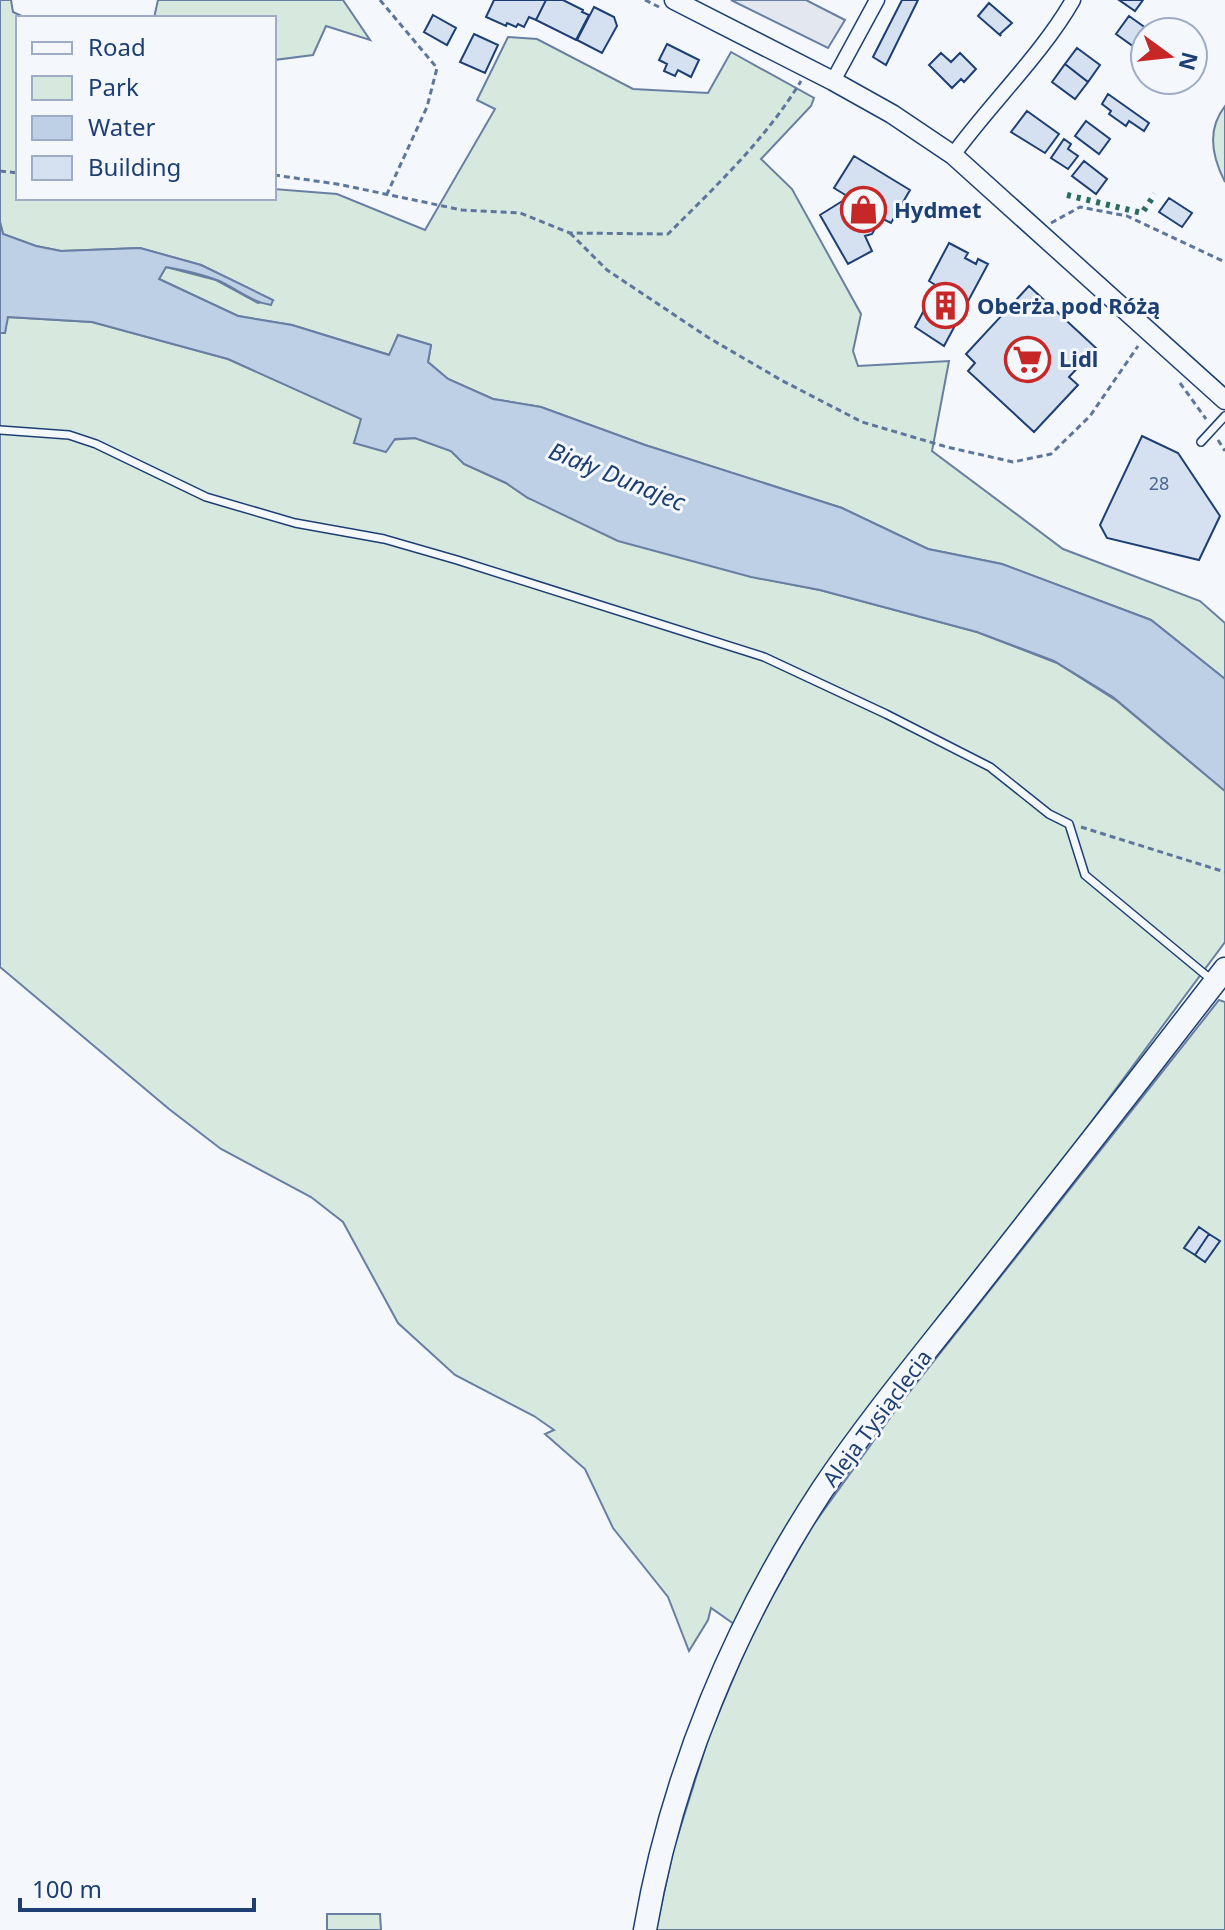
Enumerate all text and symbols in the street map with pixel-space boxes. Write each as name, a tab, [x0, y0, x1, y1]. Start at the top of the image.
legend	[16, 16, 276, 200]
north arrow	[1129, 16, 1209, 96]
text: Road	[88, 30, 146, 63]
text: N	[1172, 49, 1206, 74]
text: Park	[88, 70, 139, 103]
text: Water	[88, 110, 156, 143]
text: Building	[88, 150, 181, 183]
shop icon: Hydmet	[839, 186, 887, 234]
place label: Hydmet	[894, 194, 981, 224]
building icon: Oberża pod Różą	[922, 282, 970, 330]
place label: Oberża pod Różą	[977, 290, 1160, 320]
supermarket icon: Lidl	[1004, 335, 1052, 383]
place label: Lidl	[1059, 343, 1098, 373]
water label: Biały Dunajec	[544, 433, 692, 518]
house number: 28	[1149, 471, 1169, 495]
street label: Aleja Tysiąclecia	[815, 1343, 938, 1492]
scale bar	[20, 1862, 254, 1912]
text: 100 m	[32, 1872, 102, 1905]

